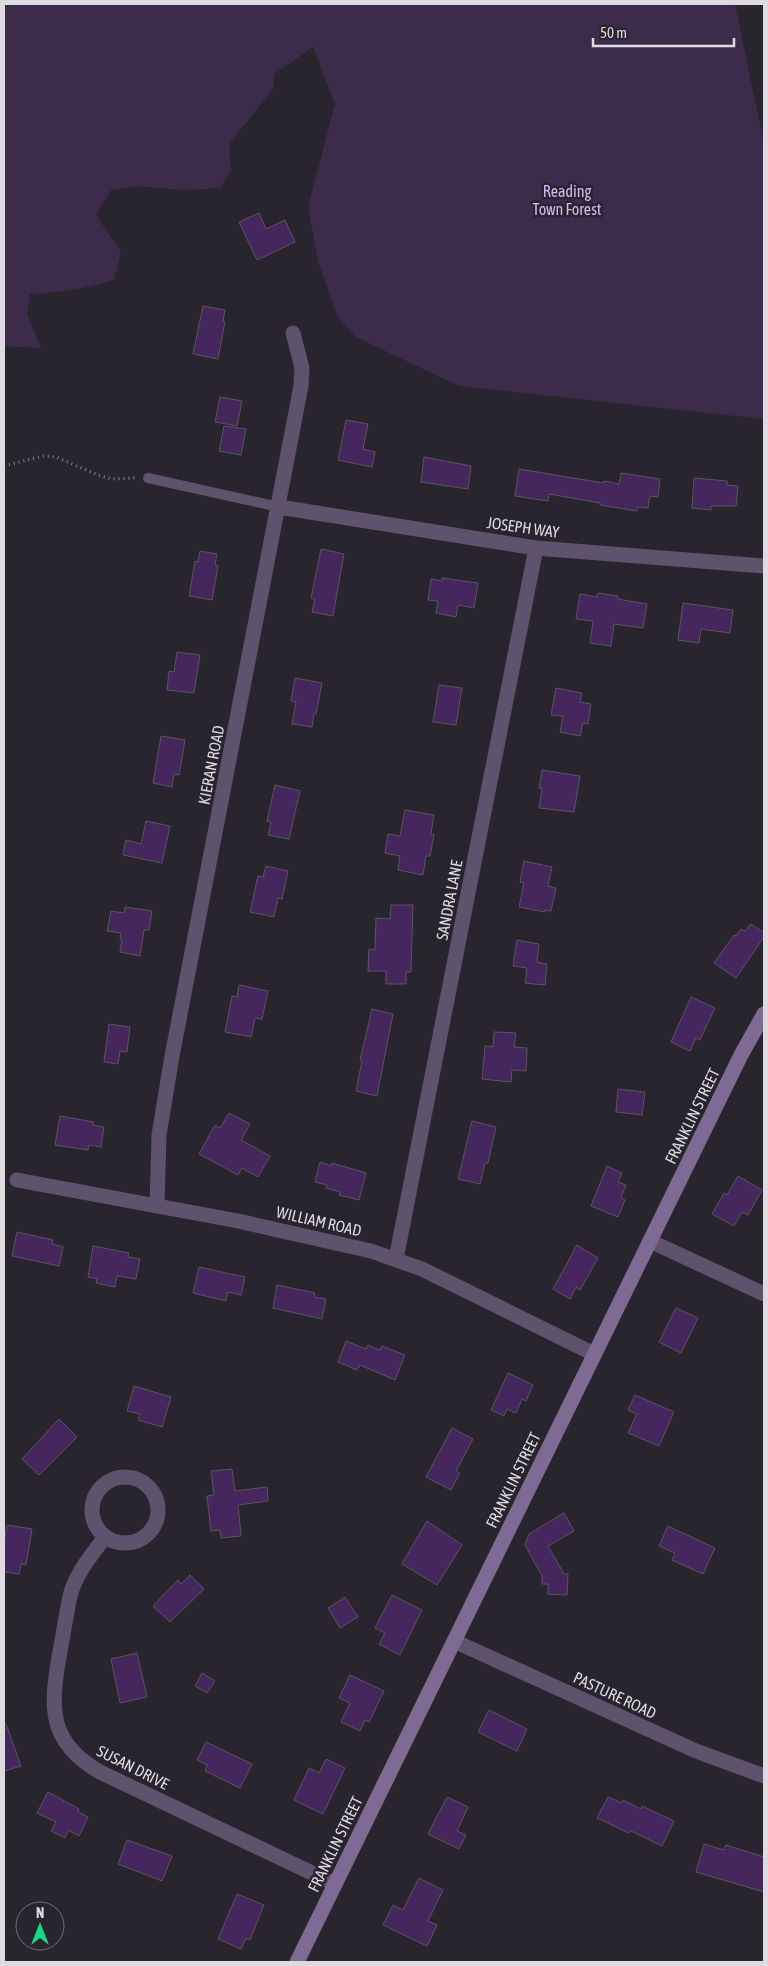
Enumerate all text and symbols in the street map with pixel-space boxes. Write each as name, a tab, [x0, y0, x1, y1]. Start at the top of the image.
scale bar	[593, 15, 734, 47]
text: 50 m	[600, 24, 627, 41]
park label: Reading Town Forest	[533, 182, 602, 218]
street label: JOSEPH WAY	[486, 513, 561, 541]
street label: KIERAN ROAD	[195, 724, 227, 806]
street label: SANDRA LANE	[432, 858, 466, 942]
street label: FRANKLIN STREET	[661, 1065, 723, 1167]
street label: WILLIAM ROAD	[275, 1202, 363, 1240]
street label: FRANKLIN STREET	[482, 1429, 544, 1531]
street label: PASTURE ROAD	[571, 1668, 659, 1722]
street label: SUSAN DRIVE	[94, 1741, 172, 1793]
street label: FRANKLIN STREET	[304, 1793, 366, 1895]
north arrow	[15, 1901, 65, 1951]
text: N	[36, 1905, 44, 1921]

